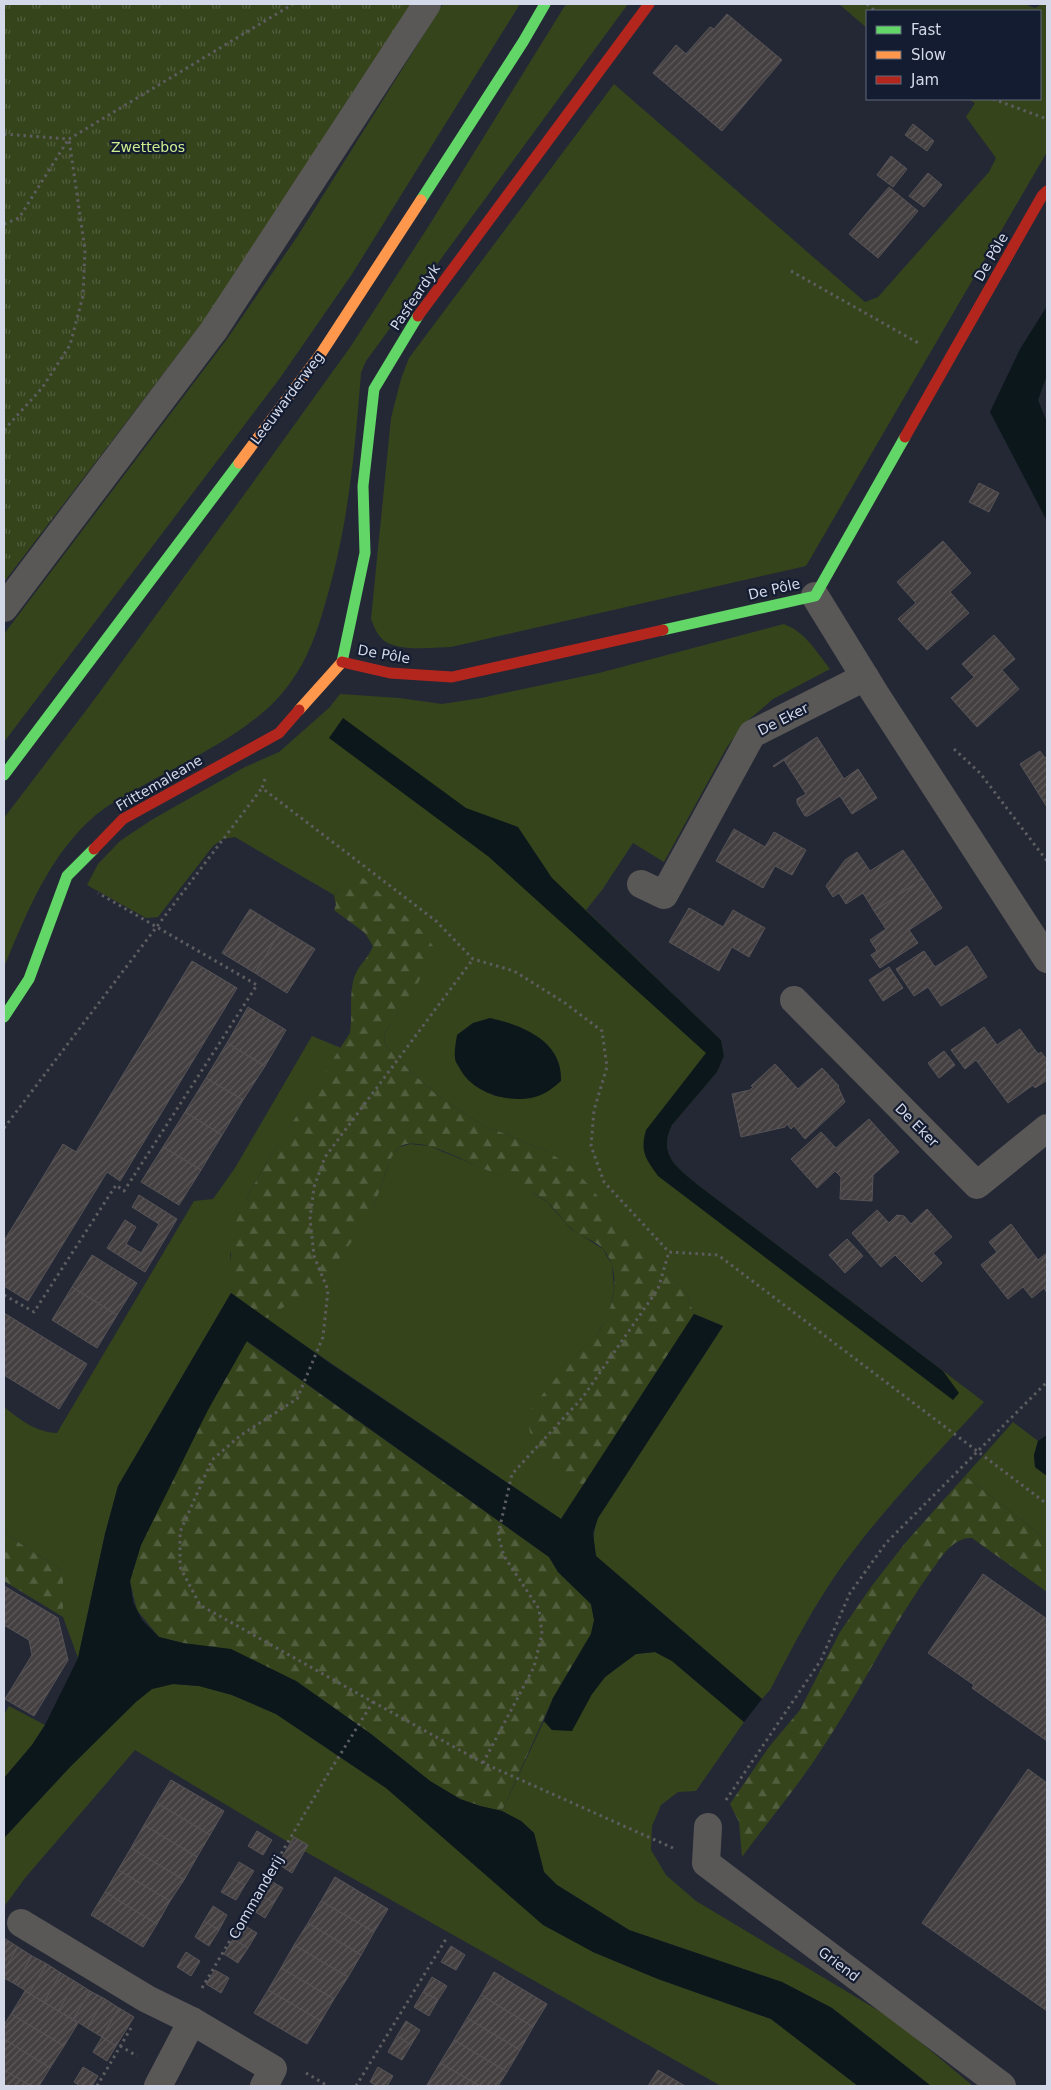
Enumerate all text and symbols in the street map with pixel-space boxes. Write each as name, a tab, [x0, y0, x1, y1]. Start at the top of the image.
legend	[866, 10, 1041, 100]
text: Fast	[911, 21, 941, 39]
text: Slow	[911, 46, 946, 64]
text: Jam	[910, 71, 939, 89]
park label: Zwettebos	[111, 139, 185, 155]
street label: De Pôle	[971, 230, 1011, 284]
street label: Pasfeardyk	[387, 260, 444, 333]
street label: Leeuwarderweg	[247, 349, 327, 447]
street label: De Pôle	[746, 575, 802, 603]
street label: De Pôle	[357, 642, 411, 666]
street label: De Eker	[755, 699, 811, 739]
street label: Frittemaleane	[113, 752, 205, 814]
street label: De Eker	[892, 1100, 942, 1150]
street label: Commanderij	[226, 1852, 286, 1942]
street label: Griend	[815, 1944, 863, 1984]

